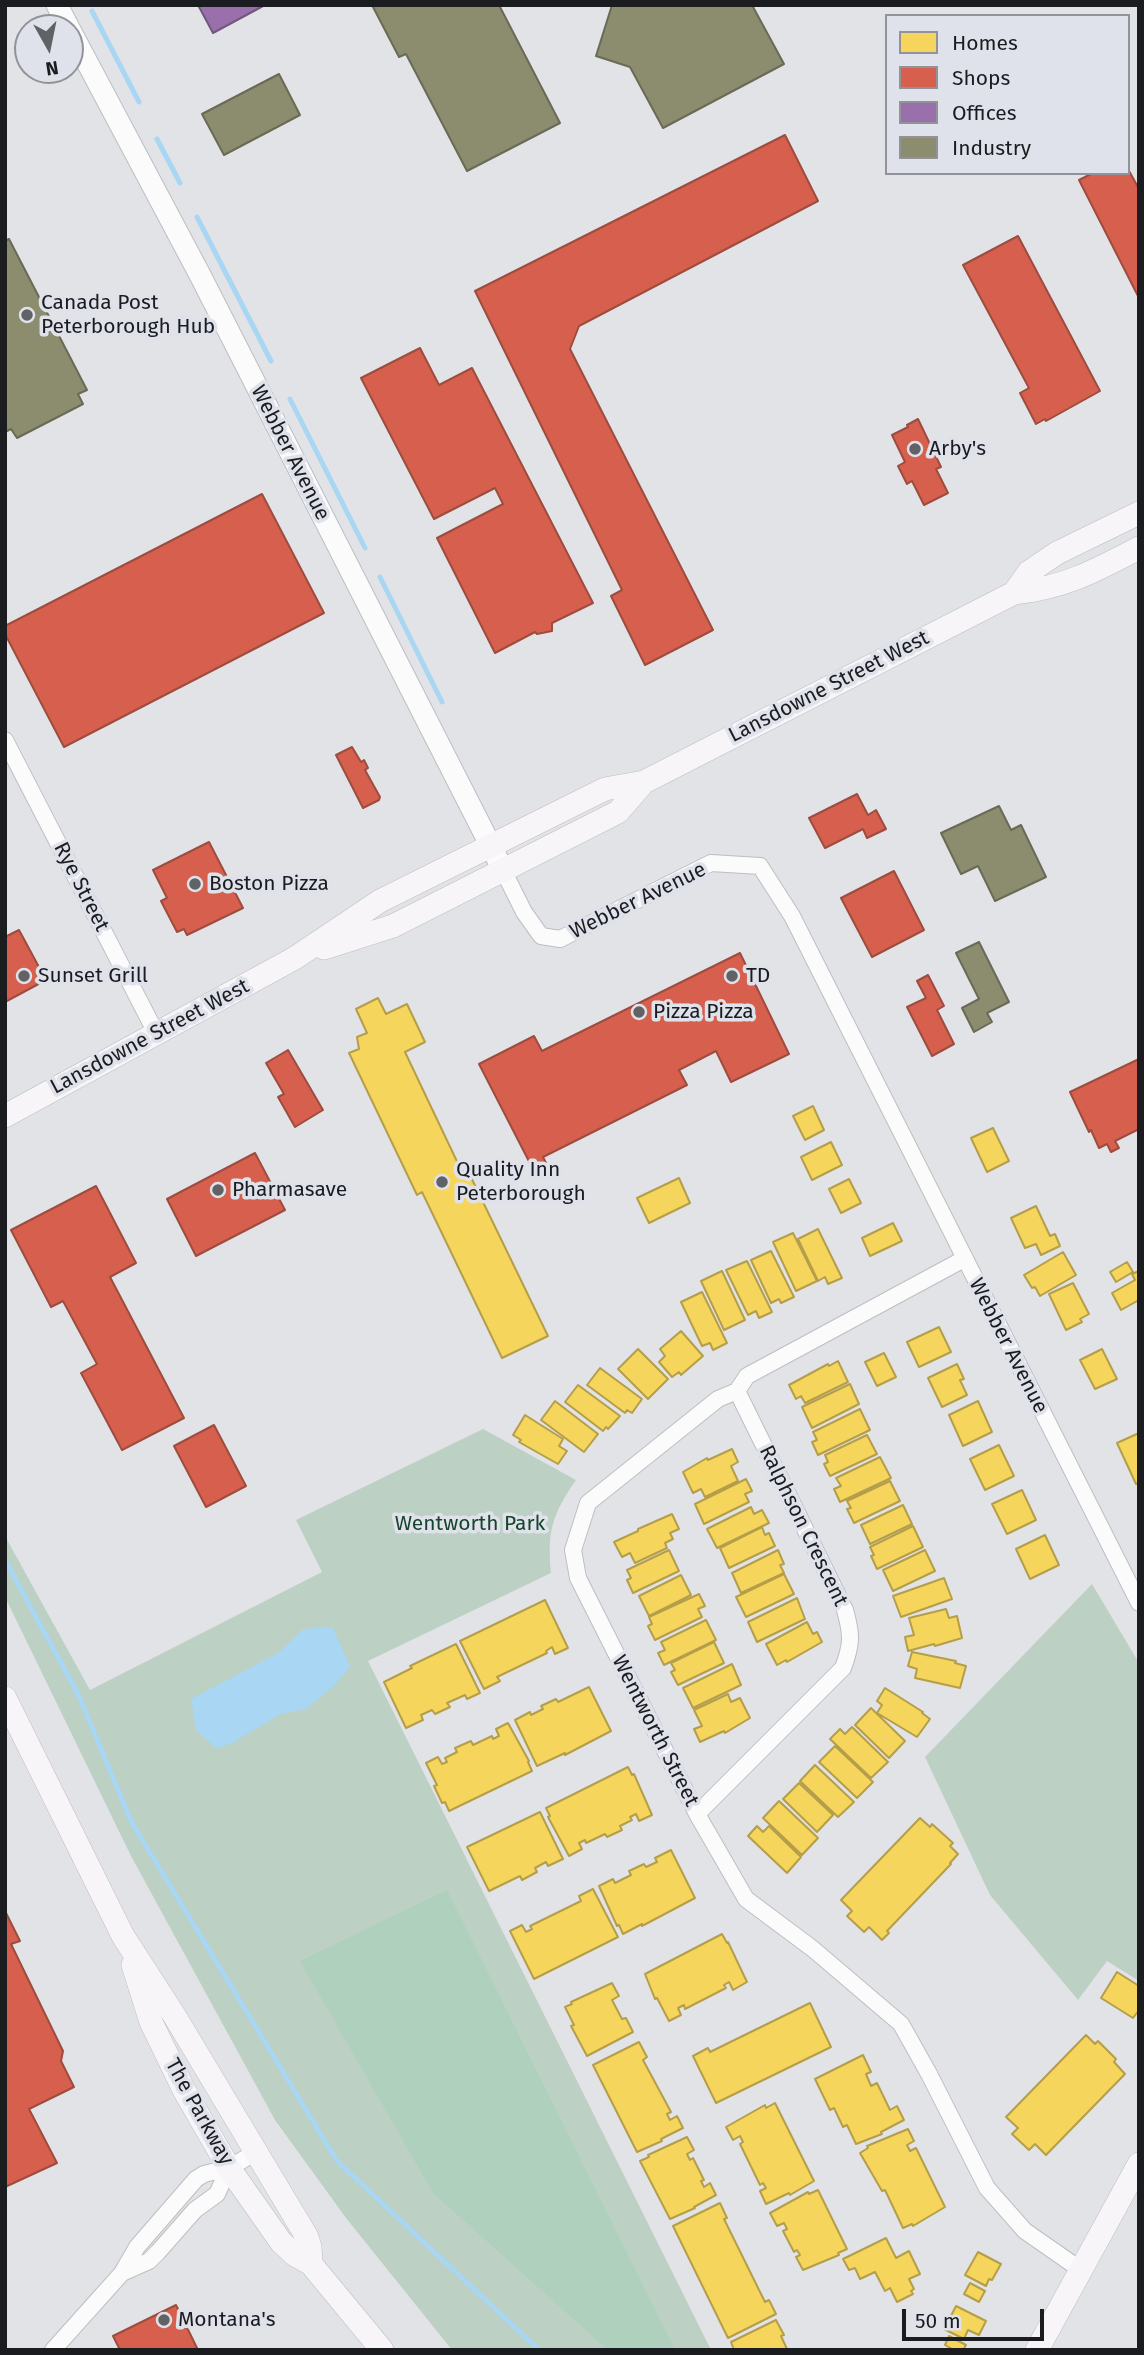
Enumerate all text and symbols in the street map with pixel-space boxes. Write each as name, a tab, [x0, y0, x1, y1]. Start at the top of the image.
north arrow	[14, 14, 84, 84]
legend	[885, 14, 1130, 175]
text: Homes	[952, 30, 1018, 56]
text: N	[44, 56, 60, 81]
text: Shops	[952, 65, 1010, 91]
text: Offices	[952, 100, 1017, 126]
text: Industry	[952, 135, 1031, 161]
place label: Canada Post Peterborough Hub	[41, 290, 215, 340]
marker: Canada Post Peterborough Hub	[19, 307, 35, 323]
street label: Webber Avenue	[245, 381, 335, 525]
place label: Arby's	[929, 436, 986, 462]
marker: Arby's	[907, 441, 923, 457]
street label: Lansdowne Street West	[725, 625, 933, 749]
street label: Rye Street	[48, 838, 114, 936]
street label: Webber Avenue	[566, 857, 710, 945]
place label: Boston Pizza	[209, 871, 329, 897]
marker: Boston Pizza	[187, 876, 203, 892]
place label: Sunset Grill	[38, 963, 148, 989]
place label: TD	[746, 963, 770, 989]
marker: Sunset Grill	[16, 968, 32, 984]
marker: TD	[724, 968, 740, 984]
street label: Lansdowne Street West	[46, 974, 254, 1100]
place label: Pizza Pizza	[653, 999, 754, 1025]
marker: Pizza Pizza	[631, 1004, 647, 1020]
place label: Quality Inn Peterborough	[456, 1157, 586, 1207]
marker: Quality Inn Peterborough	[434, 1174, 450, 1190]
place label: Pharmasave	[232, 1177, 347, 1203]
marker: Pharmasave	[210, 1182, 226, 1198]
street label: Webber Avenue	[963, 1274, 1053, 1418]
street label: Ralphson Crescent	[753, 1442, 853, 1610]
park label: Wentworth Park	[395, 1511, 545, 1537]
street label: Wentworth Street	[606, 1651, 704, 1811]
street label: The Parkway	[159, 2054, 239, 2170]
scale bar	[906, 2296, 1048, 2340]
place label: Montana's	[178, 2307, 275, 2333]
text: 50 m	[915, 2308, 961, 2334]
marker: Montana's	[156, 2312, 172, 2328]

